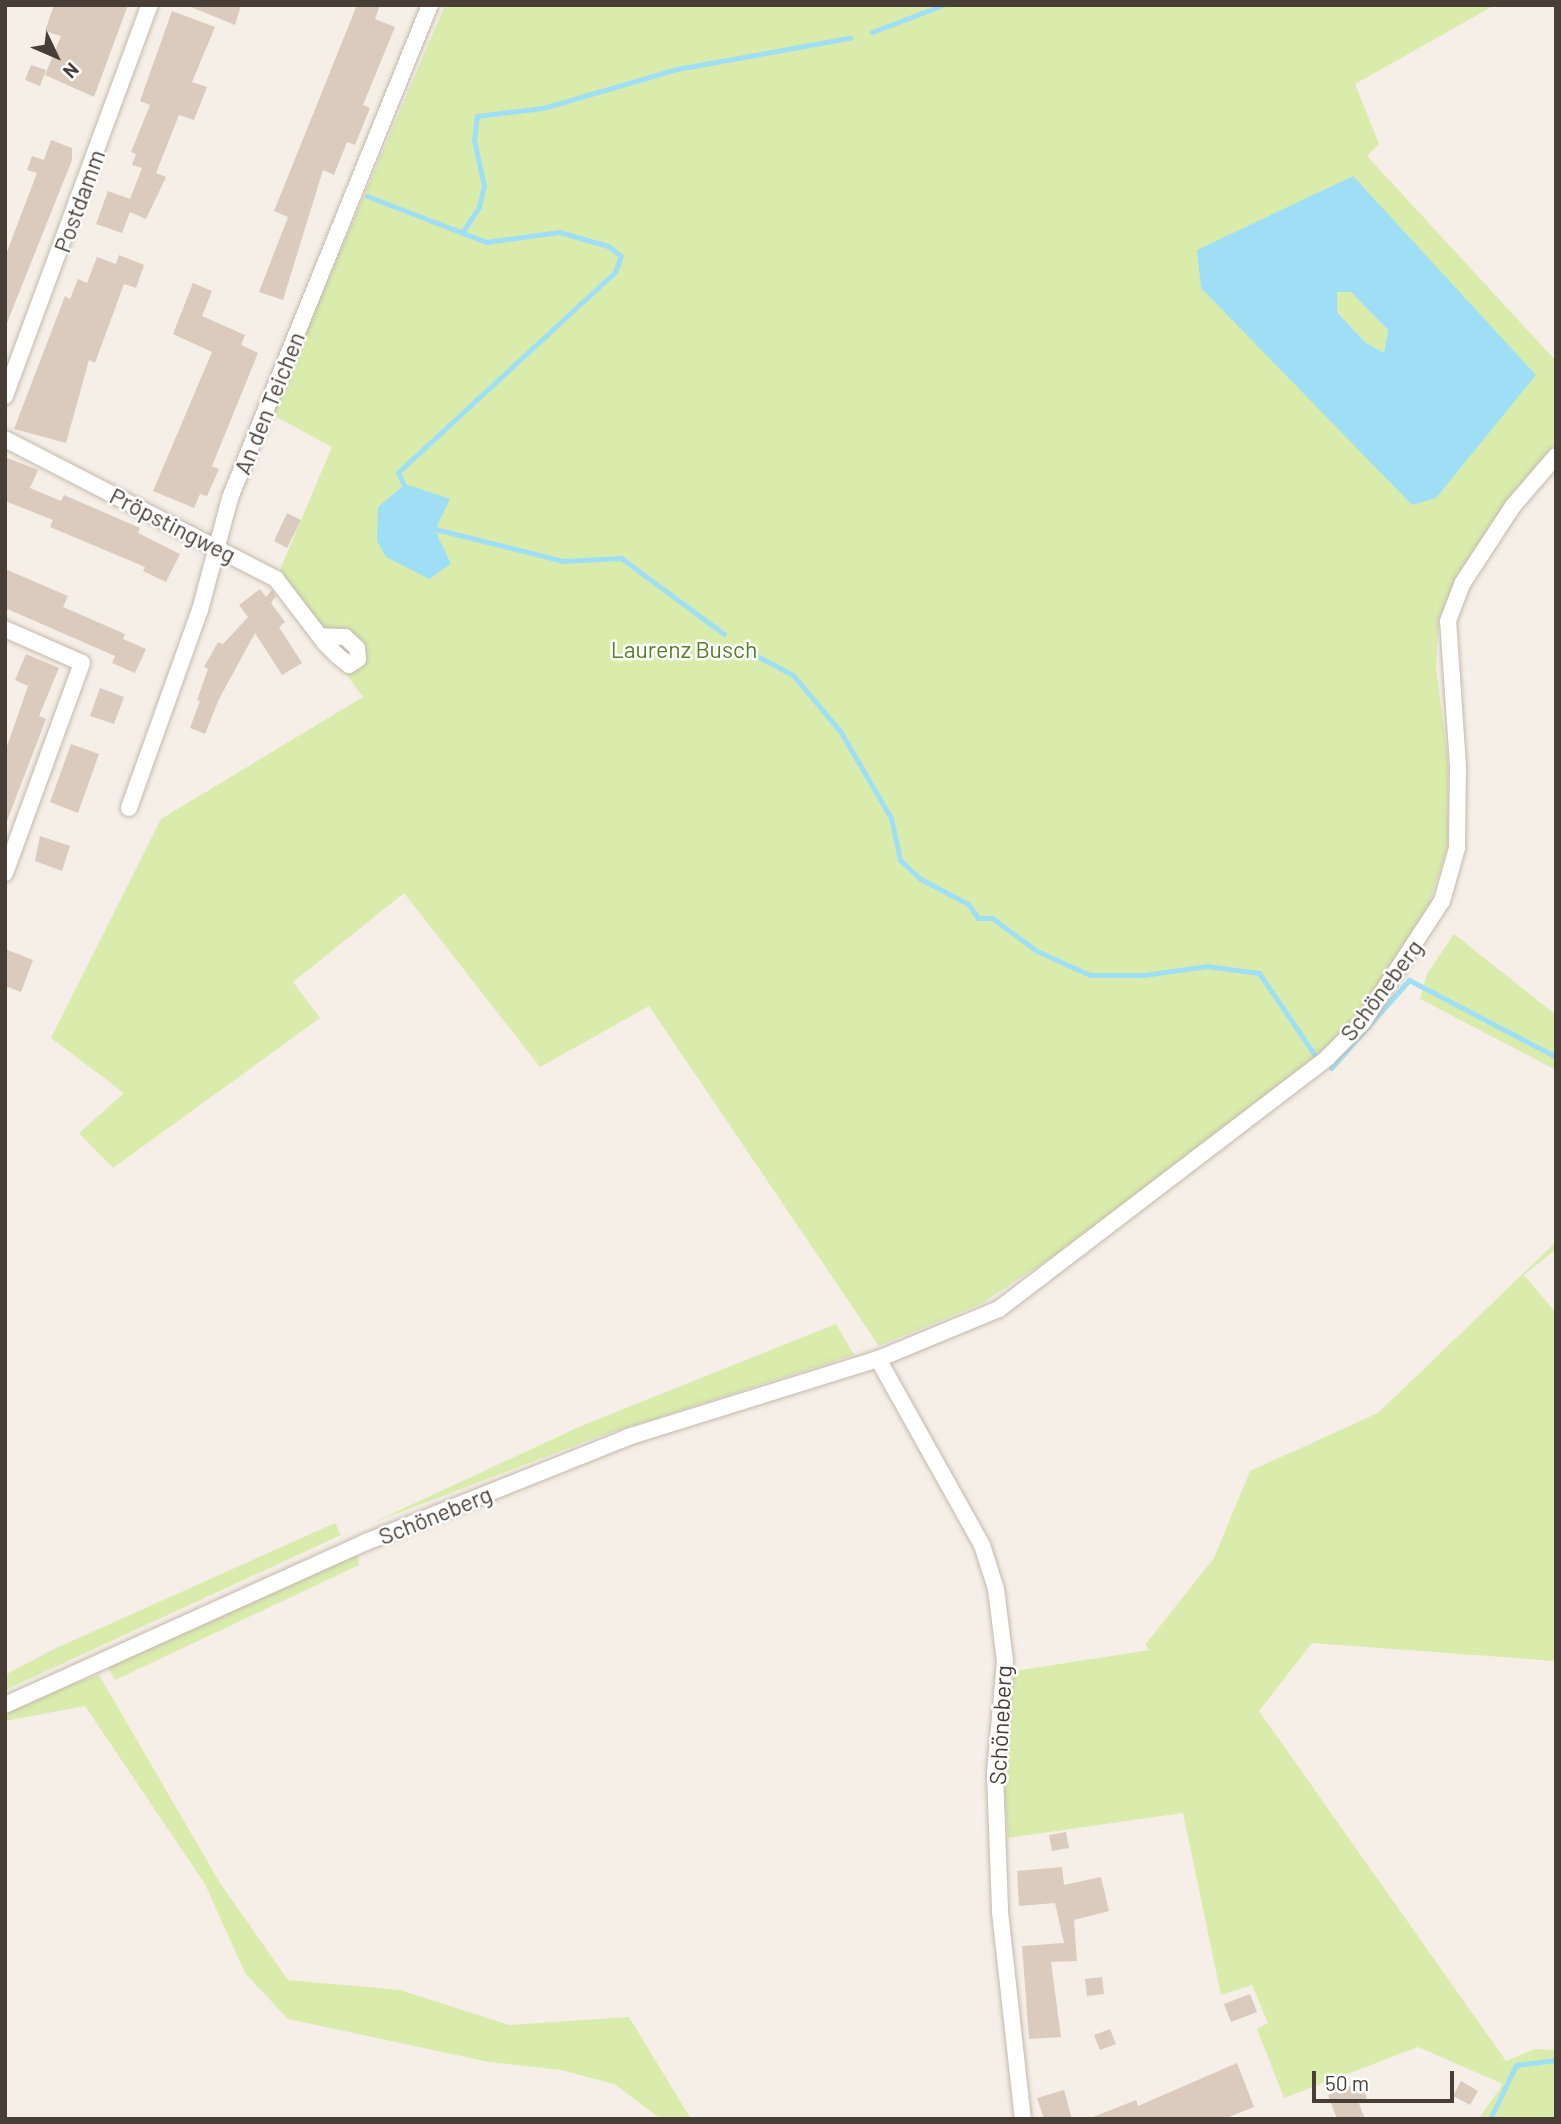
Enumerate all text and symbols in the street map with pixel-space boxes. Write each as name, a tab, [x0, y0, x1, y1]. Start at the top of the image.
north arrow	[21, 21, 91, 91]
text: N	[59, 58, 84, 83]
street label: Postdamm	[48, 146, 110, 256]
street label: An den Teichen	[228, 328, 310, 478]
street label: Pröpstingweg	[105, 481, 241, 569]
park label: Laurenz Busch	[611, 635, 757, 663]
street label: Schöneberg	[1334, 934, 1428, 1046]
street label: Schöneberg	[374, 1480, 496, 1550]
street label: Schöneberg	[983, 1665, 1017, 1785]
scale bar	[1316, 2058, 1458, 2102]
text: 50 m	[1325, 2070, 1369, 2095]

